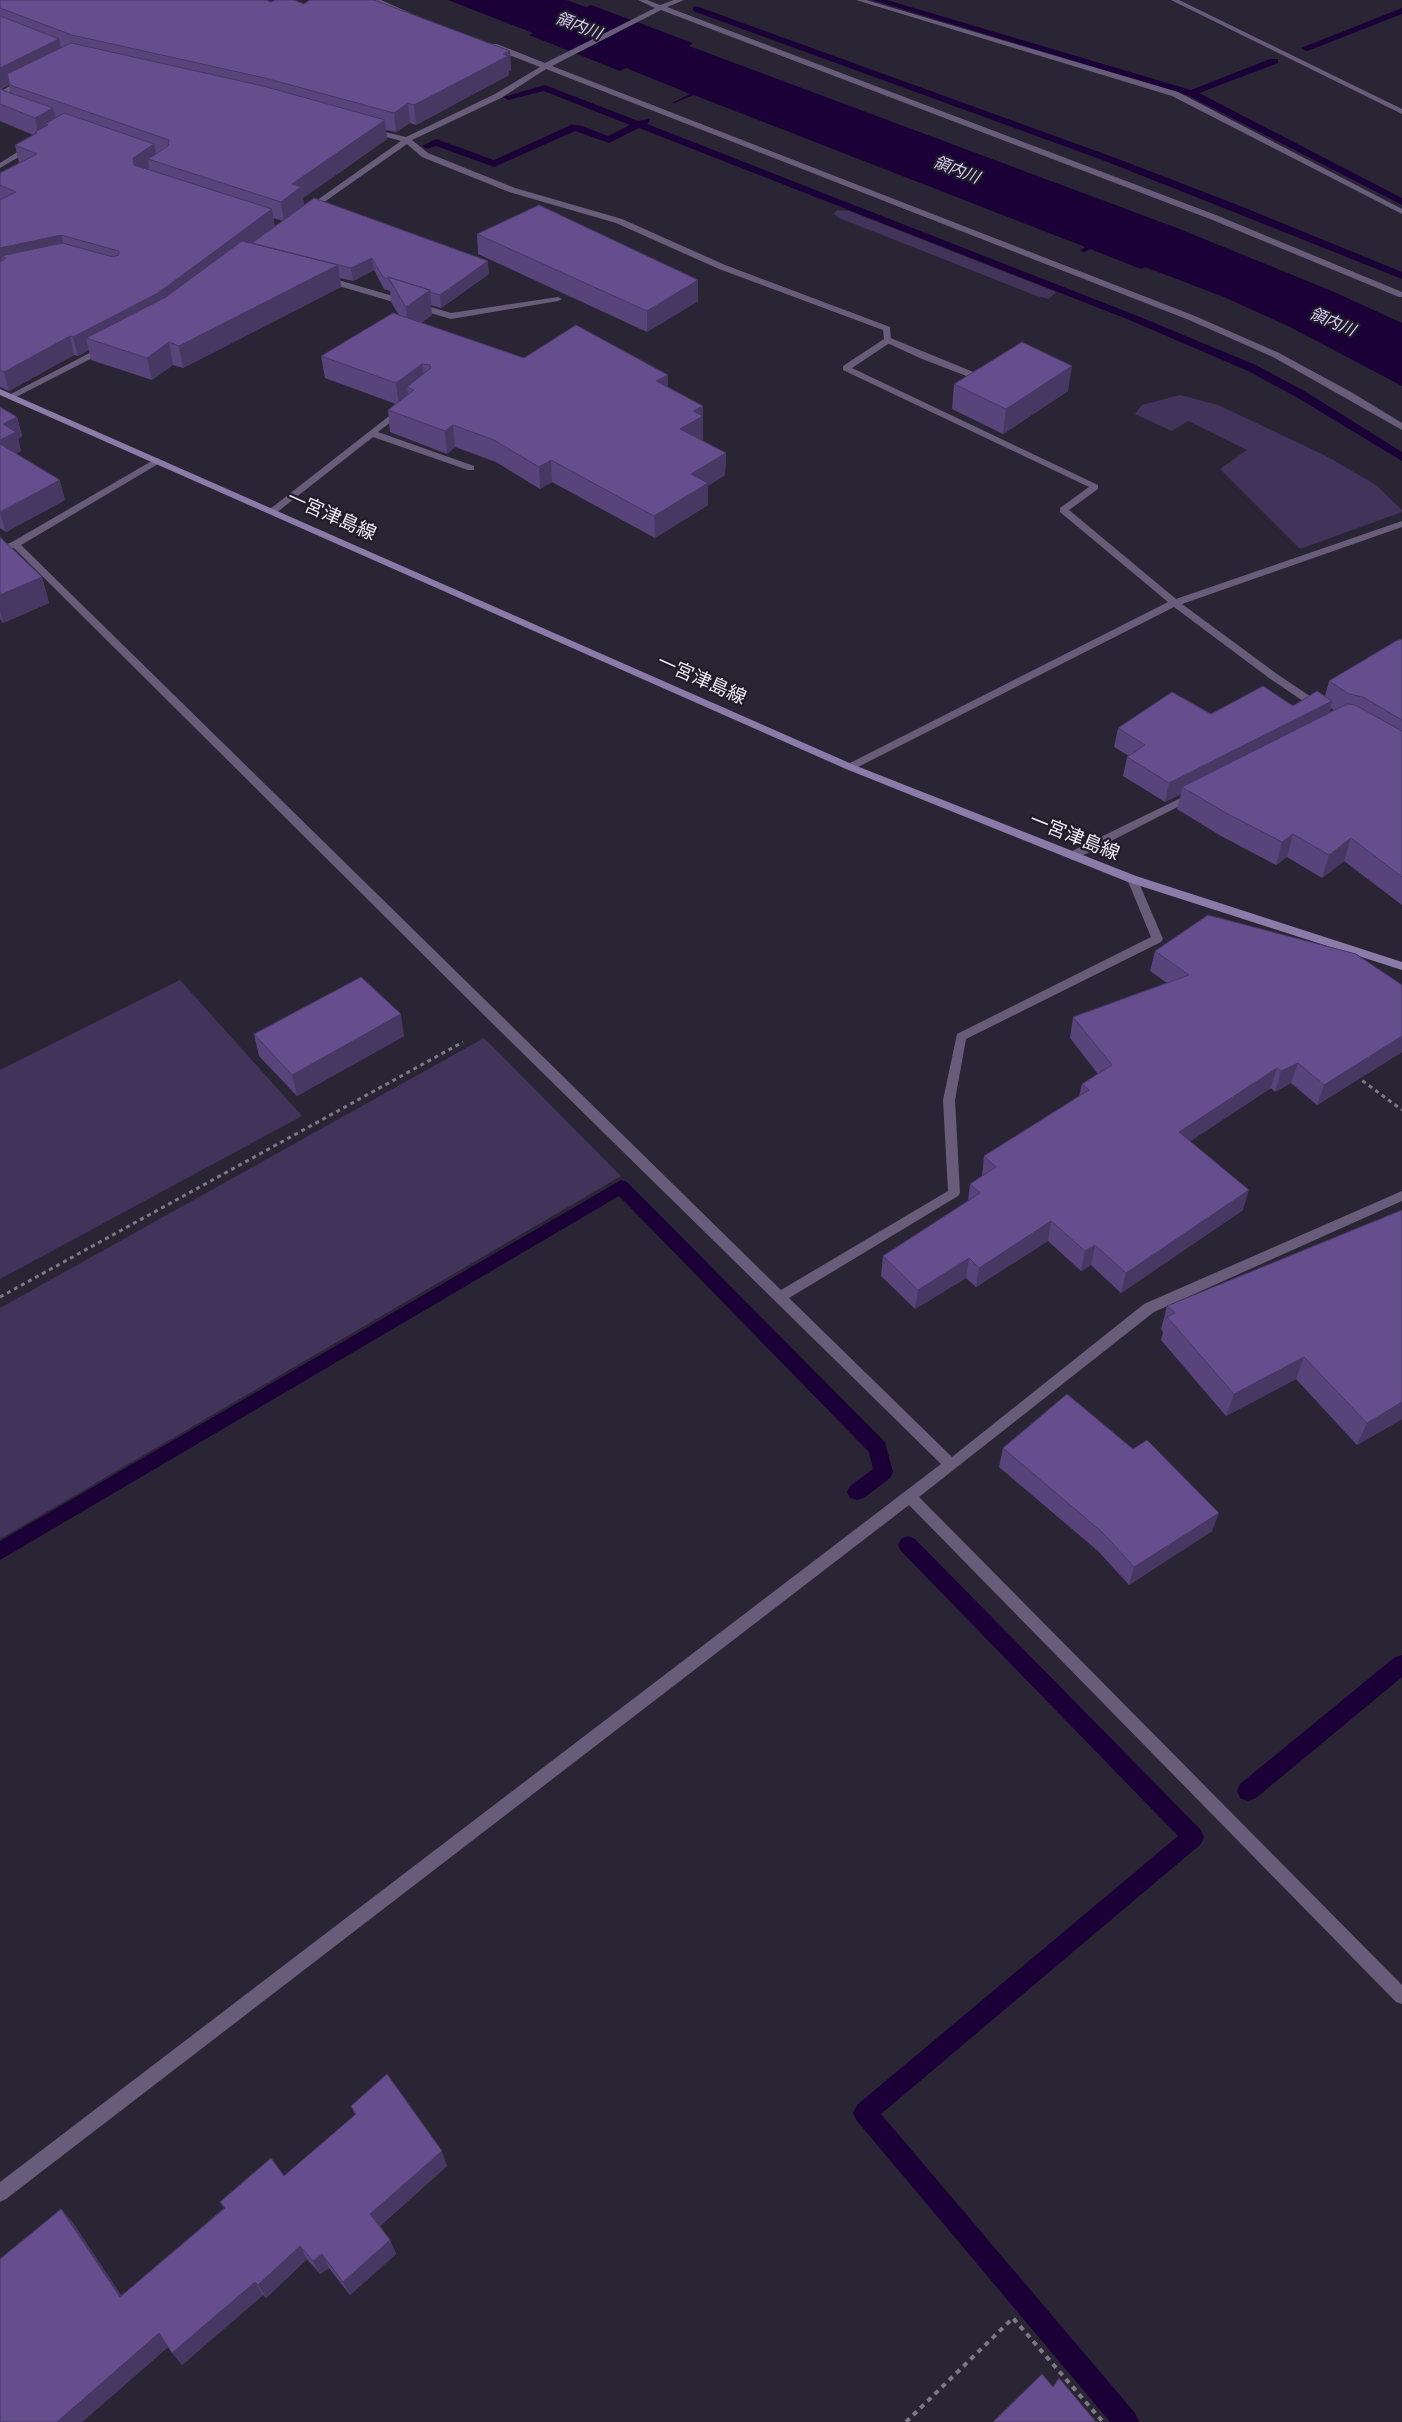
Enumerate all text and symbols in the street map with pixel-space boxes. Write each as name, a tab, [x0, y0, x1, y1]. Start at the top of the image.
water label: 領内川	[552, 9, 604, 45]
water label: 領内川	[930, 153, 982, 189]
water label: 領内川	[1306, 305, 1358, 341]
street label: 一宮津島線	[283, 487, 379, 547]
street label: 一宮津島線	[653, 651, 749, 711]
street label: 一宮津島線	[1026, 810, 1122, 866]

